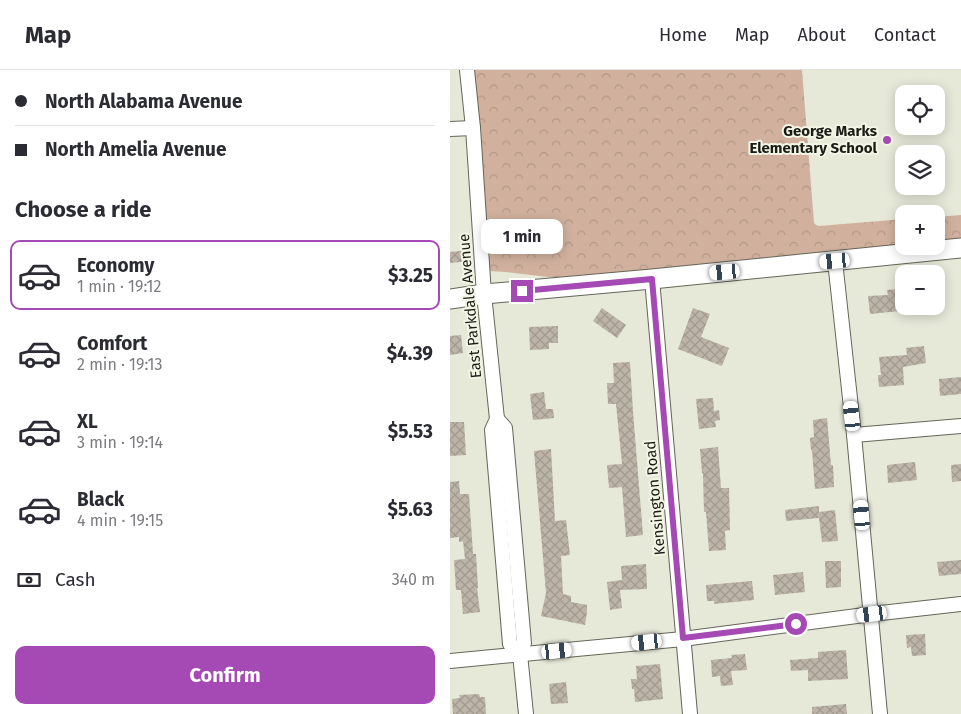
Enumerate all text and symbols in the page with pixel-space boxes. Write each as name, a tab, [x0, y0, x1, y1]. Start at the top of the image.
text: Map	[25, 21, 71, 49]
text: Home	[659, 24, 707, 46]
text: Map	[735, 24, 769, 46]
text: About	[797, 24, 846, 46]
text: Contact	[874, 24, 936, 46]
map controls	[895, 85, 945, 315]
button: locate	[895, 85, 945, 135]
text: North Alabama Avenue	[45, 90, 242, 113]
place label: George Marks Elementary School	[749, 122, 878, 157]
marker: George Marks Elementary School	[881, 134, 893, 146]
text: North Amelia Avenue	[45, 138, 226, 161]
button: layers	[895, 145, 945, 195]
text: Choose a ride	[15, 196, 151, 223]
button: +	[895, 205, 945, 255]
callout: 1 min	[481, 218, 563, 254]
text: 1 min	[503, 227, 541, 246]
street label: East Parkdale Avenue	[455, 233, 485, 379]
car	[819, 252, 850, 270]
icon: car	[17, 253, 62, 298]
text: Economy	[77, 254, 154, 277]
car	[709, 263, 740, 281]
text: $3.25	[388, 264, 433, 287]
button: −	[895, 265, 945, 315]
text: 1 min · 19:12	[77, 277, 161, 296]
route end	[511, 280, 533, 302]
icon: car	[17, 331, 62, 376]
text: Comfort	[77, 332, 147, 355]
text: $4.39	[387, 342, 433, 365]
text: 2 min · 19:13	[77, 355, 163, 374]
car	[842, 400, 861, 432]
icon: car	[17, 409, 62, 454]
text: XL	[77, 410, 98, 433]
text: $5.53	[388, 420, 433, 443]
text: 3 min · 19:14	[77, 433, 163, 452]
street label: Kensington Road	[641, 440, 669, 556]
icon: car	[17, 487, 62, 532]
text: Black	[77, 488, 124, 511]
text: $5.63	[388, 498, 433, 521]
car	[853, 499, 870, 531]
text: 4 min · 19:15	[77, 511, 163, 530]
icon: cash	[15, 566, 43, 594]
text: Cash	[55, 568, 96, 591]
text: 340 m	[392, 570, 435, 589]
car	[856, 605, 887, 623]
route start	[785, 613, 807, 635]
car	[631, 633, 662, 651]
car	[541, 642, 572, 660]
button: Confirm	[15, 646, 435, 704]

